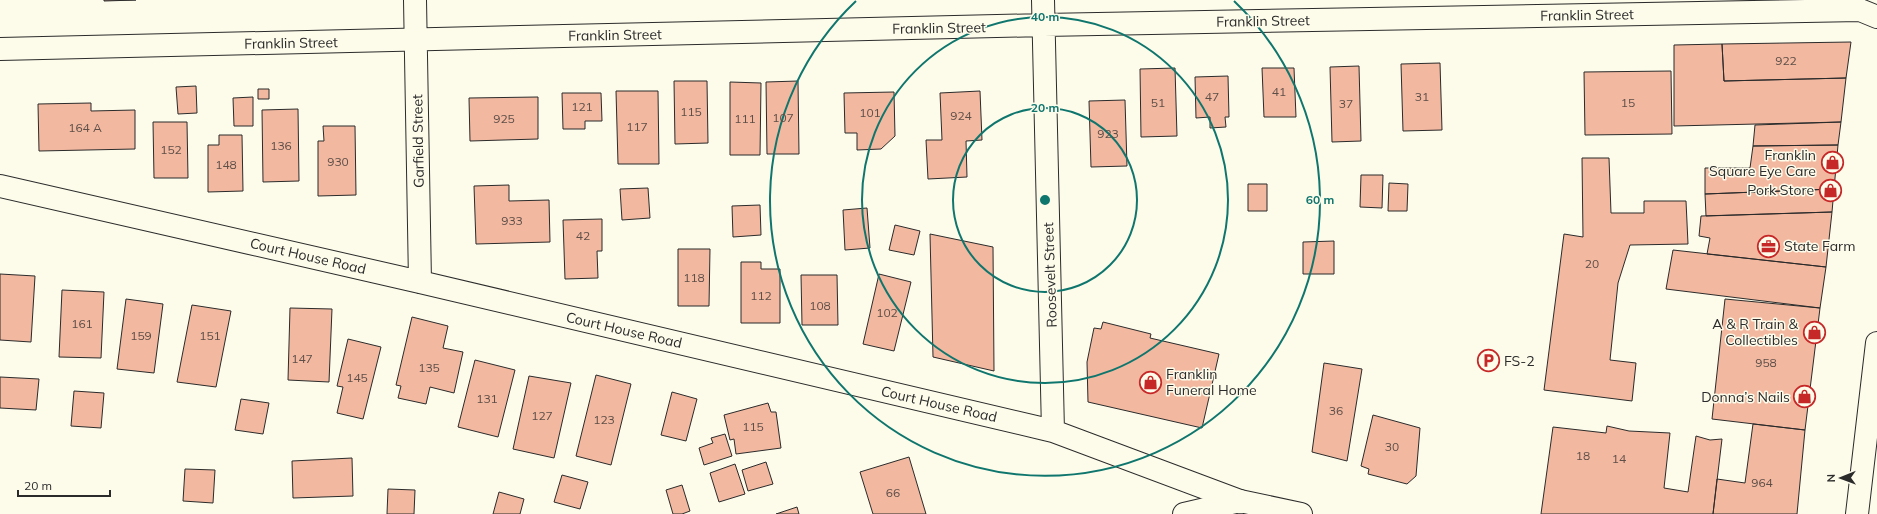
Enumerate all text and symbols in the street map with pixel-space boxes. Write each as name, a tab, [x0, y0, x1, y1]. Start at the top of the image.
street label: Franklin Street	[1540, 5, 1634, 25]
text: 40 m	[1031, 9, 1059, 24]
street label: Franklin Street	[1216, 11, 1310, 31]
street label: Franklin Street	[892, 18, 986, 38]
street label: Franklin Street	[568, 25, 662, 45]
street label: Franklin Street	[244, 33, 338, 53]
house number: 922	[1775, 53, 1797, 68]
house number: 41	[1272, 84, 1286, 99]
house number: 47	[1205, 89, 1219, 104]
house number: 31	[1415, 89, 1429, 104]
street label: Garfield Street	[408, 94, 428, 188]
house number: 51	[1151, 95, 1165, 110]
house number: 15	[1621, 95, 1635, 110]
house number: 37	[1339, 96, 1353, 111]
house number: 121	[571, 99, 593, 114]
text: 20 m	[1031, 100, 1059, 115]
house number: 115	[680, 104, 702, 119]
house number: 101	[859, 105, 881, 120]
house number: 924	[950, 108, 972, 123]
house number: 107	[772, 110, 794, 125]
house number: 925	[493, 111, 515, 126]
house number: 111	[734, 111, 756, 126]
house number: 117	[626, 119, 648, 134]
house number: 164 A	[68, 120, 102, 135]
house number: 923	[1097, 126, 1119, 141]
house number: 136	[270, 138, 292, 153]
house number: 152	[160, 142, 182, 157]
place label: Franklin Square Eye Care	[1709, 146, 1816, 180]
shop icon: Franklin Square Eye Care	[1819, 150, 1845, 176]
house number: 930	[327, 154, 349, 169]
house number: 148	[215, 157, 237, 172]
shop icon: Pork Store	[1817, 177, 1843, 203]
place label: Pork Store	[1747, 181, 1814, 199]
text: 60 m	[1306, 192, 1334, 207]
centre of rings	[1038, 193, 1052, 207]
house number: 933	[501, 213, 523, 228]
street label: Roosevelt Street	[1039, 222, 1061, 328]
house number: 42	[576, 228, 590, 243]
office icon: State Farm	[1755, 233, 1781, 259]
street label: Court House Road	[248, 234, 368, 278]
place label: State Farm	[1784, 237, 1855, 255]
house number: 20	[1585, 256, 1599, 271]
house number: 118	[683, 270, 705, 285]
house number: 112	[750, 288, 772, 303]
house number: 108	[809, 298, 831, 313]
house number: 102	[876, 305, 898, 320]
street label: Court House Road	[564, 308, 684, 352]
place label: A & R Train & Collectibles	[1712, 315, 1799, 349]
house number: 161	[71, 316, 93, 331]
shop icon: A & R Train & Collectibles	[1801, 319, 1827, 345]
house number: 159	[130, 328, 152, 343]
house number: 151	[199, 328, 221, 343]
parking icon: FS-2	[1475, 348, 1501, 374]
house number: 147	[291, 351, 313, 366]
place label: FS-2	[1504, 352, 1535, 370]
house number: 958	[1755, 355, 1777, 370]
house number: 135	[418, 360, 440, 375]
place label: Franklin Funeral Home	[1166, 365, 1257, 399]
shop icon: Franklin Funeral Home	[1137, 369, 1163, 395]
house number: 145	[346, 370, 368, 385]
street label: Court House Road	[879, 382, 999, 426]
shop icon: Donna’s Nails	[1792, 384, 1818, 410]
place label: Donna’s Nails	[1701, 388, 1790, 406]
house number: 131	[476, 391, 498, 406]
house number: 36	[1329, 403, 1343, 418]
house number: 127	[531, 408, 553, 423]
house number: 123	[593, 412, 615, 427]
house number: 115	[742, 419, 764, 434]
house number: 30	[1385, 439, 1399, 454]
house number: 18	[1576, 448, 1590, 463]
house number: 14	[1612, 451, 1626, 466]
north arrow	[1821, 458, 1861, 498]
scale bar	[18, 472, 110, 498]
text: N	[1824, 474, 1838, 482]
house number: 964	[1751, 475, 1773, 490]
text: 20 m	[24, 478, 52, 493]
house number: 66	[886, 485, 900, 500]

